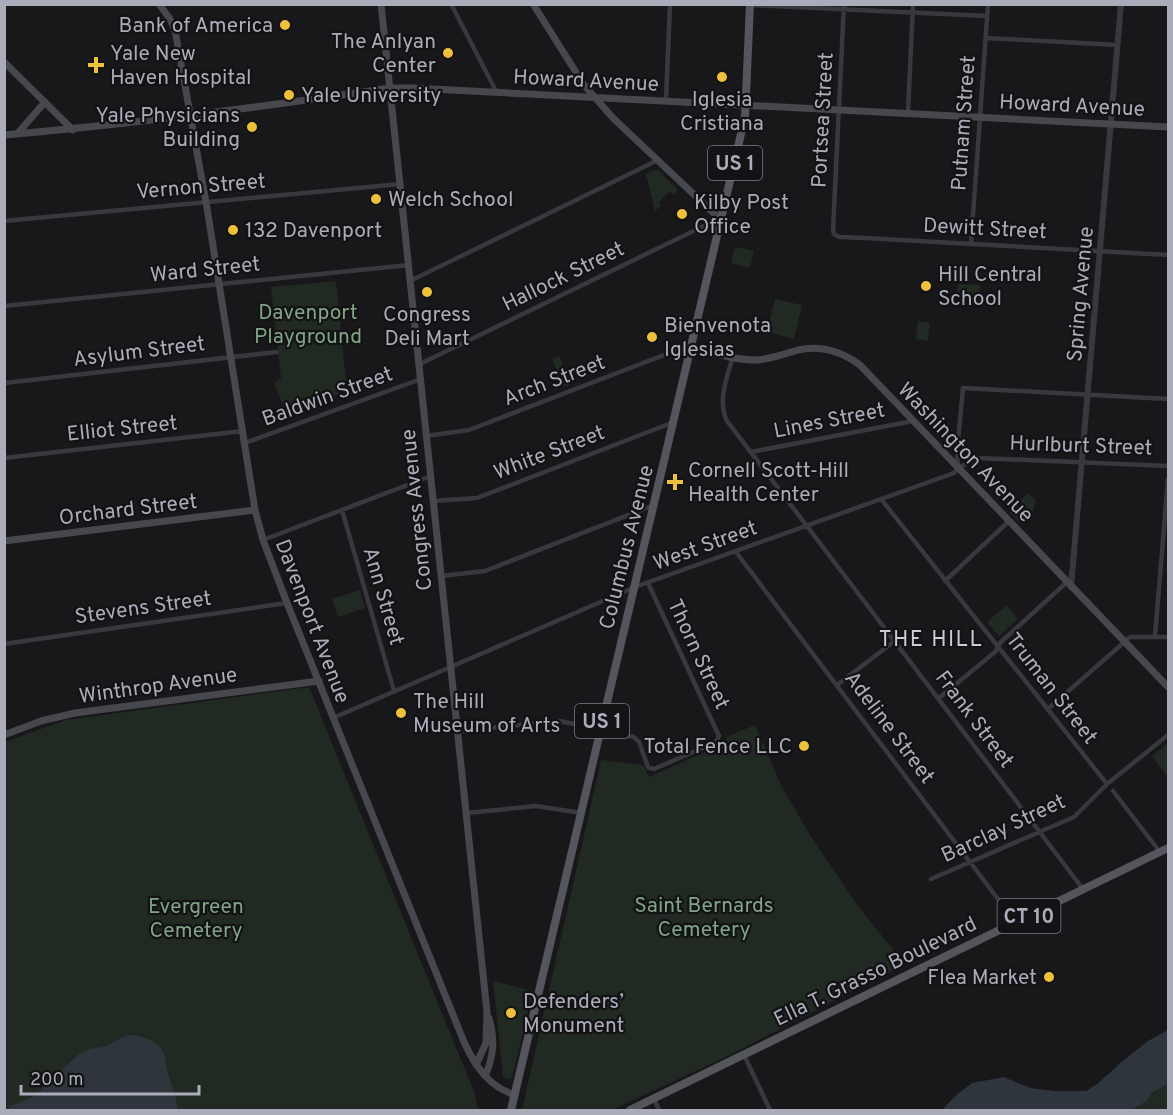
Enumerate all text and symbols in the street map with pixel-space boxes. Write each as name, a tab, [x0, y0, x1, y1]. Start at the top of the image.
place label: Bank of America	[119, 13, 273, 40]
marker: Bank of America	[278, 18, 292, 32]
place label: The Anlyan Center	[331, 29, 436, 80]
place label: Yale New Haven Hospital	[110, 41, 252, 92]
marker: The Anlyan Center	[441, 46, 455, 60]
street label: Portsea Street	[806, 52, 841, 189]
street label: Putnam Street	[946, 55, 983, 192]
marker: Yale New Haven Hospital	[87, 56, 105, 74]
street label: Howard Avenue	[512, 64, 660, 99]
marker: Iglesia Cristiana	[715, 70, 729, 84]
place label: Yale University	[301, 83, 441, 110]
place label: Iglesia Cristiana	[680, 87, 764, 138]
marker: Yale University	[282, 88, 296, 102]
street label: Howard Avenue	[998, 89, 1146, 124]
place label: Yale Physicians Building	[96, 103, 240, 154]
marker: Yale Physicians Building	[245, 120, 259, 134]
road number: US 1	[708, 146, 762, 180]
street label: Vernon Street	[135, 168, 267, 207]
place label: Welch School	[388, 187, 513, 214]
place label: Kilby Post Office	[694, 190, 789, 241]
marker: Welch School	[369, 192, 383, 206]
marker: Kilby Post Office	[675, 207, 689, 221]
street label: Dewitt Street	[922, 213, 1047, 246]
place label: 132 Davenport	[245, 218, 382, 245]
marker: 132 Davenport	[226, 223, 240, 237]
street label: Spring Avenue	[1062, 225, 1101, 363]
street label: Hallock Street	[498, 236, 629, 319]
street label: Ward Street	[149, 251, 262, 290]
place label: Hill Central School	[938, 262, 1042, 313]
marker: Hill Central School	[919, 279, 933, 293]
marker: Congress Deli Mart	[420, 285, 434, 299]
park label: Davenport Playground	[254, 300, 362, 351]
place label: Congress Deli Mart	[383, 302, 471, 353]
place label: Bienvenota Iglesias	[664, 313, 771, 364]
marker: Bienvenota Iglesias	[645, 330, 659, 344]
street label: Asylum Street	[72, 331, 207, 374]
street label: Arch Street	[500, 350, 609, 413]
street label: Baldwin Street	[258, 361, 397, 434]
street label: Washington Avenue	[891, 377, 1039, 529]
street label: Lines Street	[771, 397, 887, 445]
street label: Elliot Street	[65, 410, 179, 449]
street label: White Street	[490, 420, 609, 487]
street label: Congress Avenue	[396, 428, 439, 592]
street label: Hurlburt Street	[1009, 431, 1153, 462]
place label: Cornell Scott-Hill Health Center	[688, 458, 849, 509]
street label: Columbus Avenue	[594, 462, 661, 632]
marker: Cornell Scott-Hill Health Center	[666, 473, 684, 491]
street label: Orchard Street	[58, 489, 199, 532]
street label: West Street	[650, 515, 761, 578]
street label: Davenport Avenue	[268, 536, 355, 707]
street label: Ann Street	[356, 544, 409, 649]
street label: Stevens Street	[73, 586, 213, 631]
street label: Thorn Street	[660, 595, 735, 714]
district label: THE HILL	[879, 627, 983, 654]
street label: Truman Street	[999, 628, 1103, 750]
street label: Winthrop Avenue	[77, 662, 239, 711]
street label: Adeline Street	[838, 666, 940, 790]
street label: Frank Street	[928, 666, 1019, 774]
place label: The Hill Museum of Arts	[413, 689, 560, 740]
road number: US 1	[575, 704, 629, 738]
marker: The Hill Museum of Arts	[394, 706, 408, 720]
place label: Total Fence LLC	[644, 734, 792, 761]
marker: Total Fence LLC	[797, 739, 811, 753]
street label: Barclay Street	[937, 789, 1070, 870]
park label: Saint Bernards Cemetery	[634, 893, 774, 944]
park label: Evergreen Cemetery	[148, 894, 244, 945]
road number: CT 10	[998, 899, 1060, 933]
street label: Ella T. Grasso Boulevard	[770, 911, 982, 1033]
place label: Flea Market	[927, 965, 1037, 992]
marker: Flea Market	[1042, 970, 1056, 984]
place label: Defenders’ Monument	[523, 989, 624, 1040]
marker: Defenders’ Monument	[504, 1006, 518, 1020]
scale bar	[21, 1058, 200, 1096]
text: 200 m	[30, 1069, 83, 1092]

